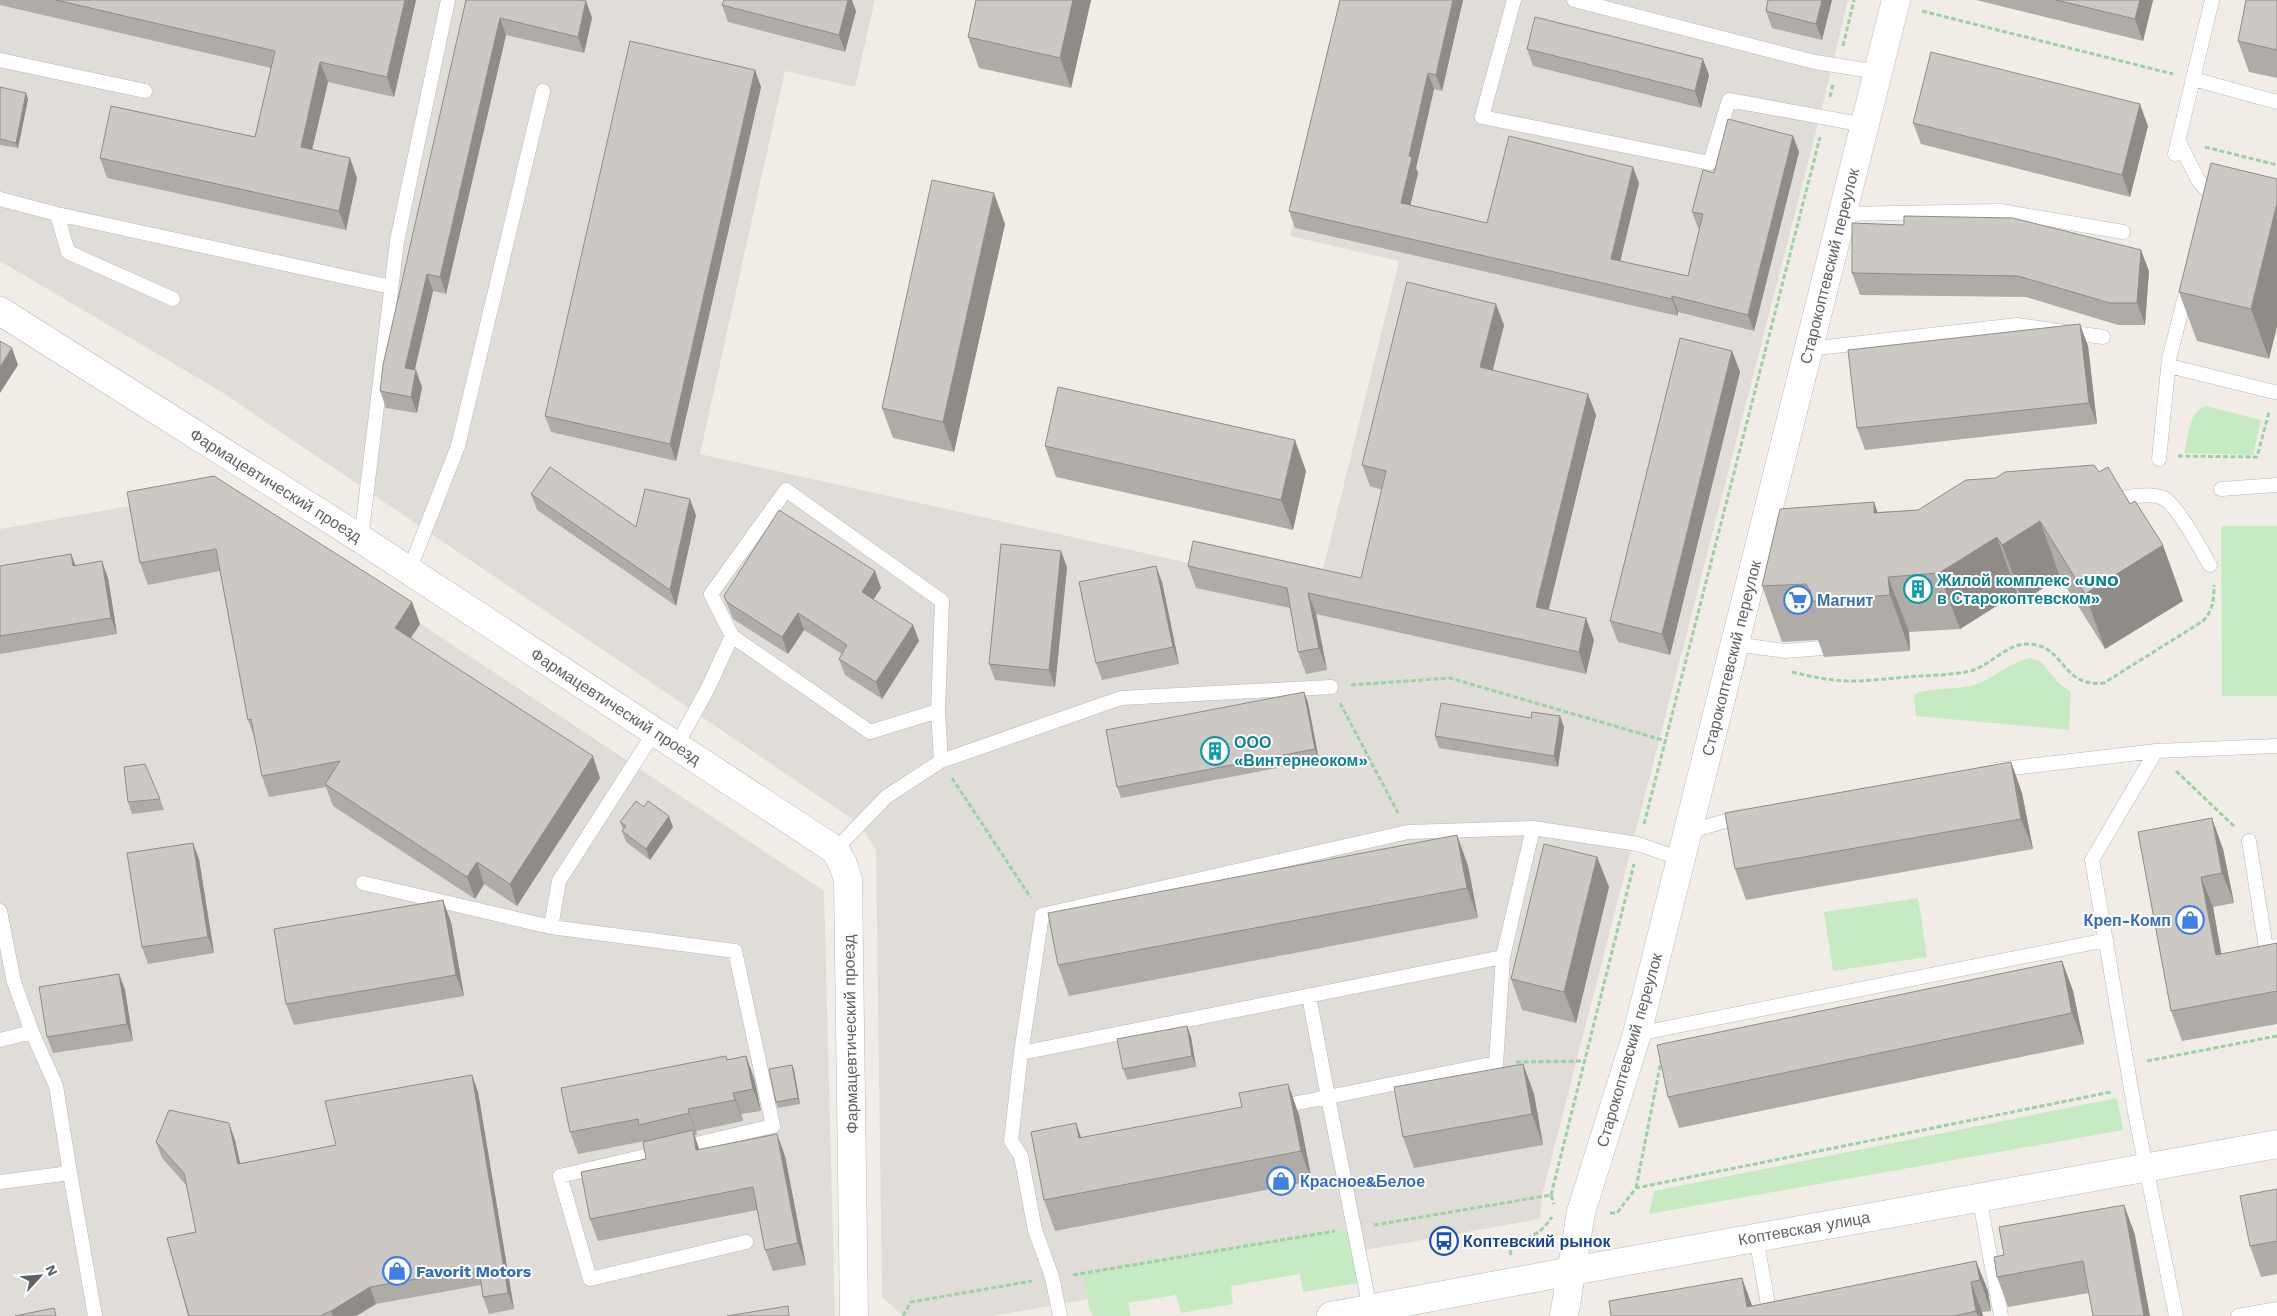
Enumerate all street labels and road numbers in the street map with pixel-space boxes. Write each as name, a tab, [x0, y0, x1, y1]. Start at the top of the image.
street label: Старокоптевский переулок	[1796, 165, 1863, 366]
street label: Фармацевтический проезд	[186, 425, 366, 547]
street label: Старокоптевский переулок	[1698, 557, 1765, 758]
street label: Фармацевтический проезд	[527, 644, 705, 769]
street label: Фармацевтический проезд	[839, 934, 862, 1134]
street label: Старокоптевский переулок	[1593, 950, 1667, 1149]
street label: Коптевская улица	[1737, 1208, 1872, 1249]

